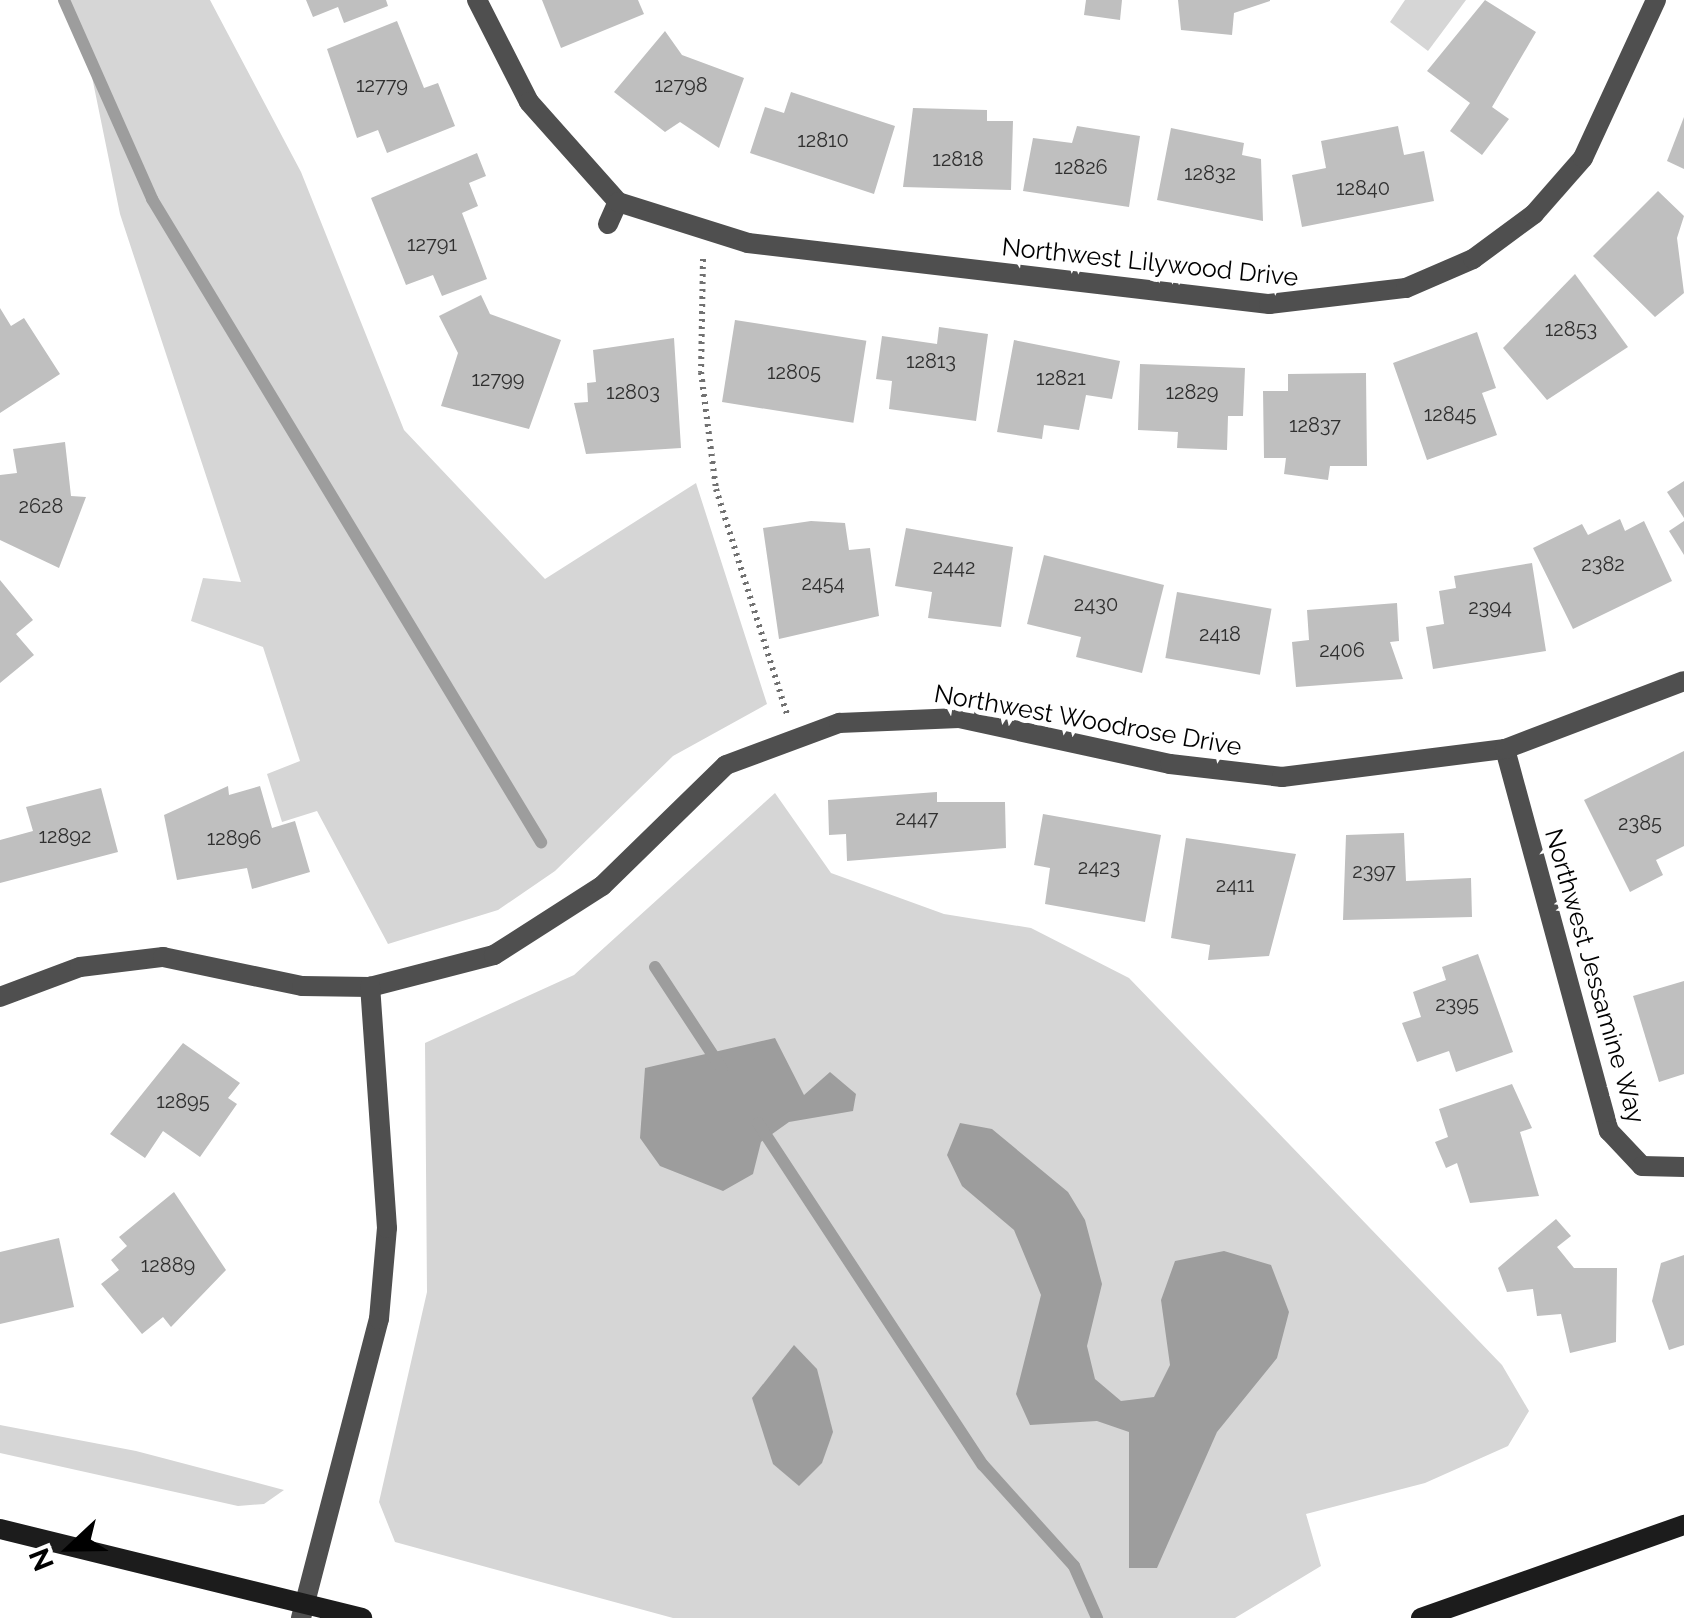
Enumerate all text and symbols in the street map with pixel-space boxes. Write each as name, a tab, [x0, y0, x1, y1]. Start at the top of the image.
house number: 12779	[356, 73, 408, 97]
house number: 12798	[654, 73, 708, 97]
house number: 12810	[797, 128, 849, 152]
house number: 12818	[932, 147, 984, 171]
house number: 12826	[1054, 155, 1108, 179]
house number: 12832	[1184, 161, 1236, 185]
house number: 12840	[1336, 176, 1390, 200]
house number: 12791	[407, 232, 457, 256]
street label: Northwest Lilywood Drive	[1000, 232, 1300, 292]
house number: 12853	[1545, 317, 1597, 341]
house number: 12813	[906, 349, 956, 373]
house number: 12805	[767, 360, 821, 384]
house number: 12821	[1036, 366, 1086, 390]
house number: 12799	[471, 367, 525, 391]
house number: 12803	[606, 380, 660, 404]
house number: 12829	[1166, 380, 1218, 404]
house number: 12845	[1424, 402, 1476, 426]
house number: 12837	[1289, 413, 1341, 437]
house number: 2628	[19, 494, 63, 518]
house number: 2382	[1581, 552, 1625, 576]
house number: 2442	[933, 555, 975, 579]
house number: 2454	[801, 571, 845, 595]
house number: 2430	[1074, 592, 1118, 616]
house number: 2394	[1468, 595, 1512, 619]
house number: 2418	[1199, 622, 1241, 646]
house number: 2406	[1319, 638, 1365, 662]
street label: Northwest Woodrose Drive	[931, 678, 1245, 762]
house number: 2447	[896, 806, 938, 830]
house number: 2385	[1618, 811, 1662, 835]
house number: 12892	[39, 824, 91, 848]
street label: Northwest Jessamine Way	[1538, 824, 1652, 1128]
house number: 12896	[207, 826, 261, 850]
house number: 2423	[1078, 855, 1120, 879]
house number: 2397	[1352, 859, 1396, 883]
house number: 2411	[1216, 873, 1254, 897]
house number: 2395	[1435, 992, 1479, 1016]
house number: 12895	[156, 1089, 210, 1113]
house number: 12889	[141, 1253, 195, 1277]
north arrow	[20, 1498, 120, 1598]
text: N	[22, 1543, 61, 1576]

